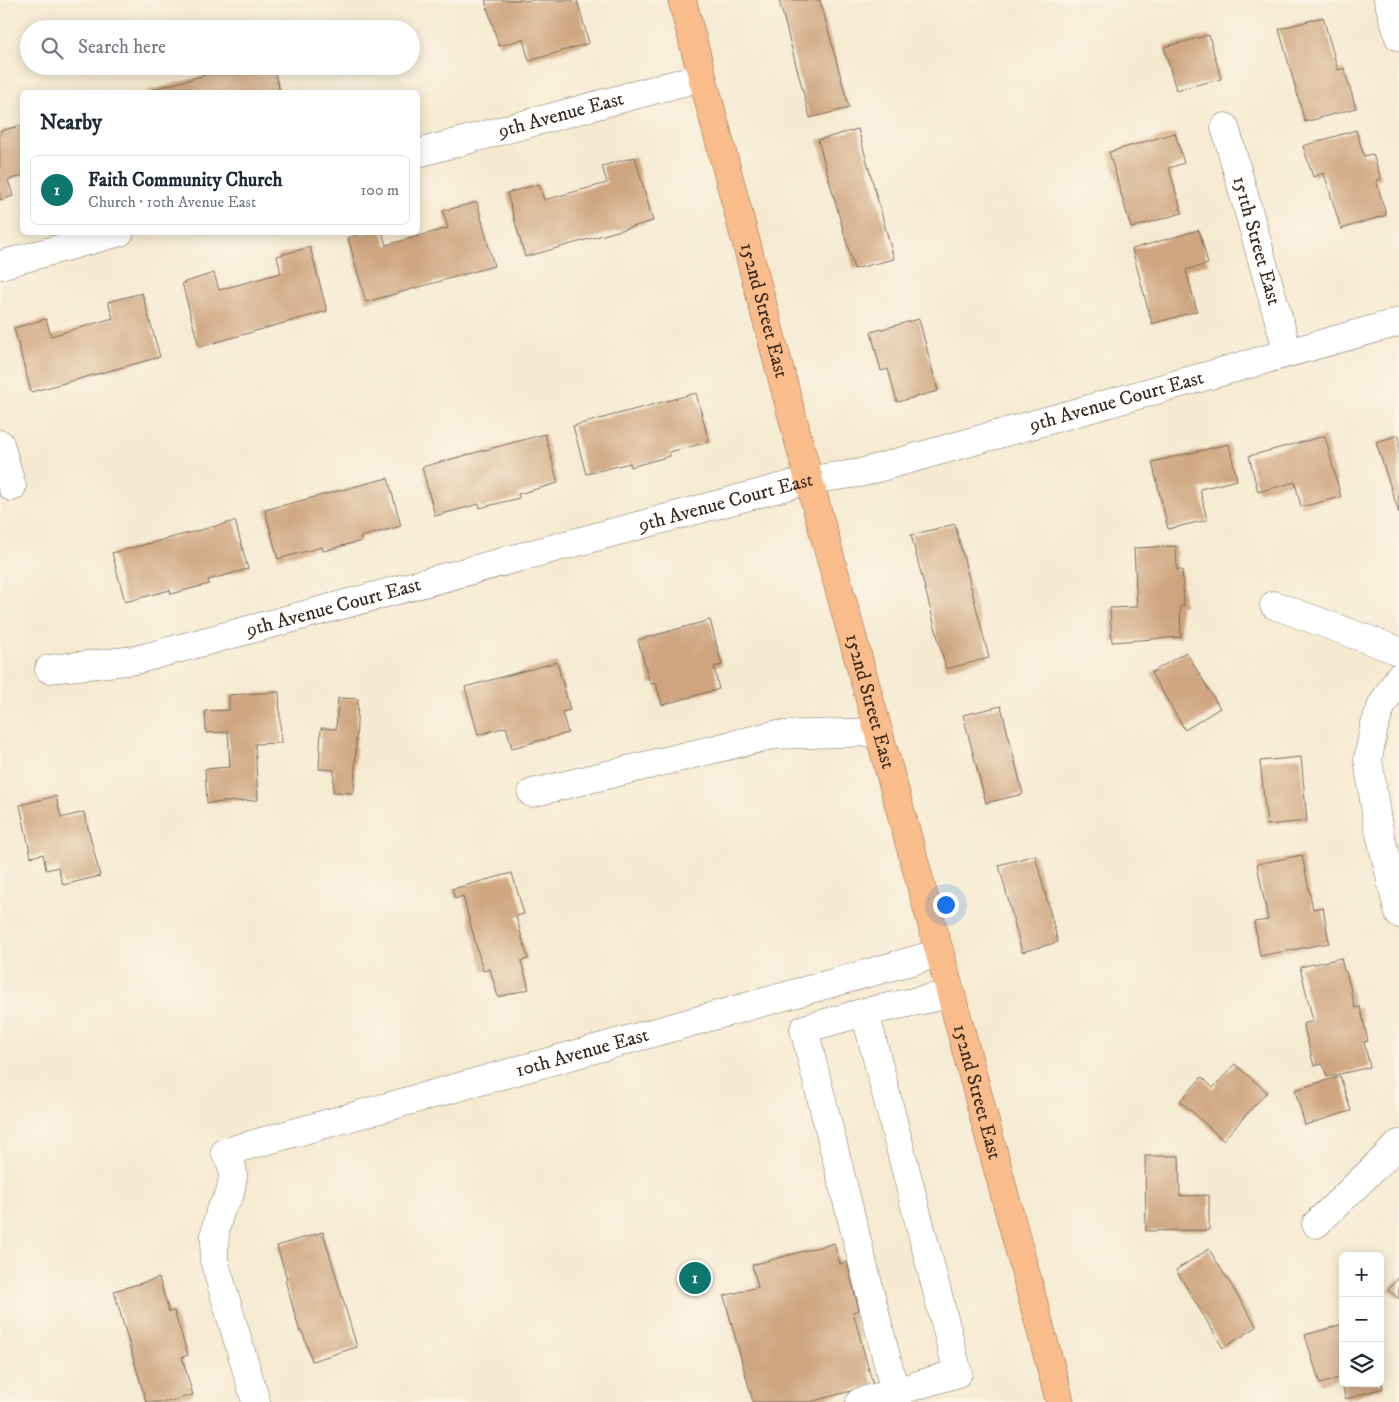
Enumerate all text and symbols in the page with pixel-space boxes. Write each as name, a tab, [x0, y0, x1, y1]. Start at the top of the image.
search box	[20, 20, 420, 75]
icon: search	[38, 34, 66, 62]
text: Search here	[78, 36, 166, 59]
street label: 9th Avenue East	[494, 86, 626, 144]
text: Nearby	[40, 110, 102, 136]
text: Faith Community Church	[88, 169, 282, 192]
street label: 151th Street East	[1227, 173, 1287, 308]
text: 1	[54, 180, 60, 200]
text: 100 m	[361, 180, 399, 200]
text: Church · 10th Avenue East	[88, 192, 256, 212]
street label: 152nd Street East	[734, 240, 794, 381]
street label: 9th Avenue Court East	[1026, 365, 1206, 438]
street label: 9th Avenue Court East	[635, 467, 814, 538]
street label: 9th Avenue Court East	[243, 572, 424, 643]
street label: 152nd Street East	[840, 631, 901, 772]
your location	[933, 892, 959, 918]
street label: 152nd Street East	[947, 1021, 1007, 1162]
street label: 10th Avenue East	[513, 1022, 651, 1083]
map controls	[1339, 1252, 1384, 1387]
button: +	[1339, 1252, 1384, 1297]
pin: 1	[679, 1259, 711, 1297]
button: −	[1339, 1297, 1384, 1342]
button: layers	[1339, 1342, 1384, 1387]

